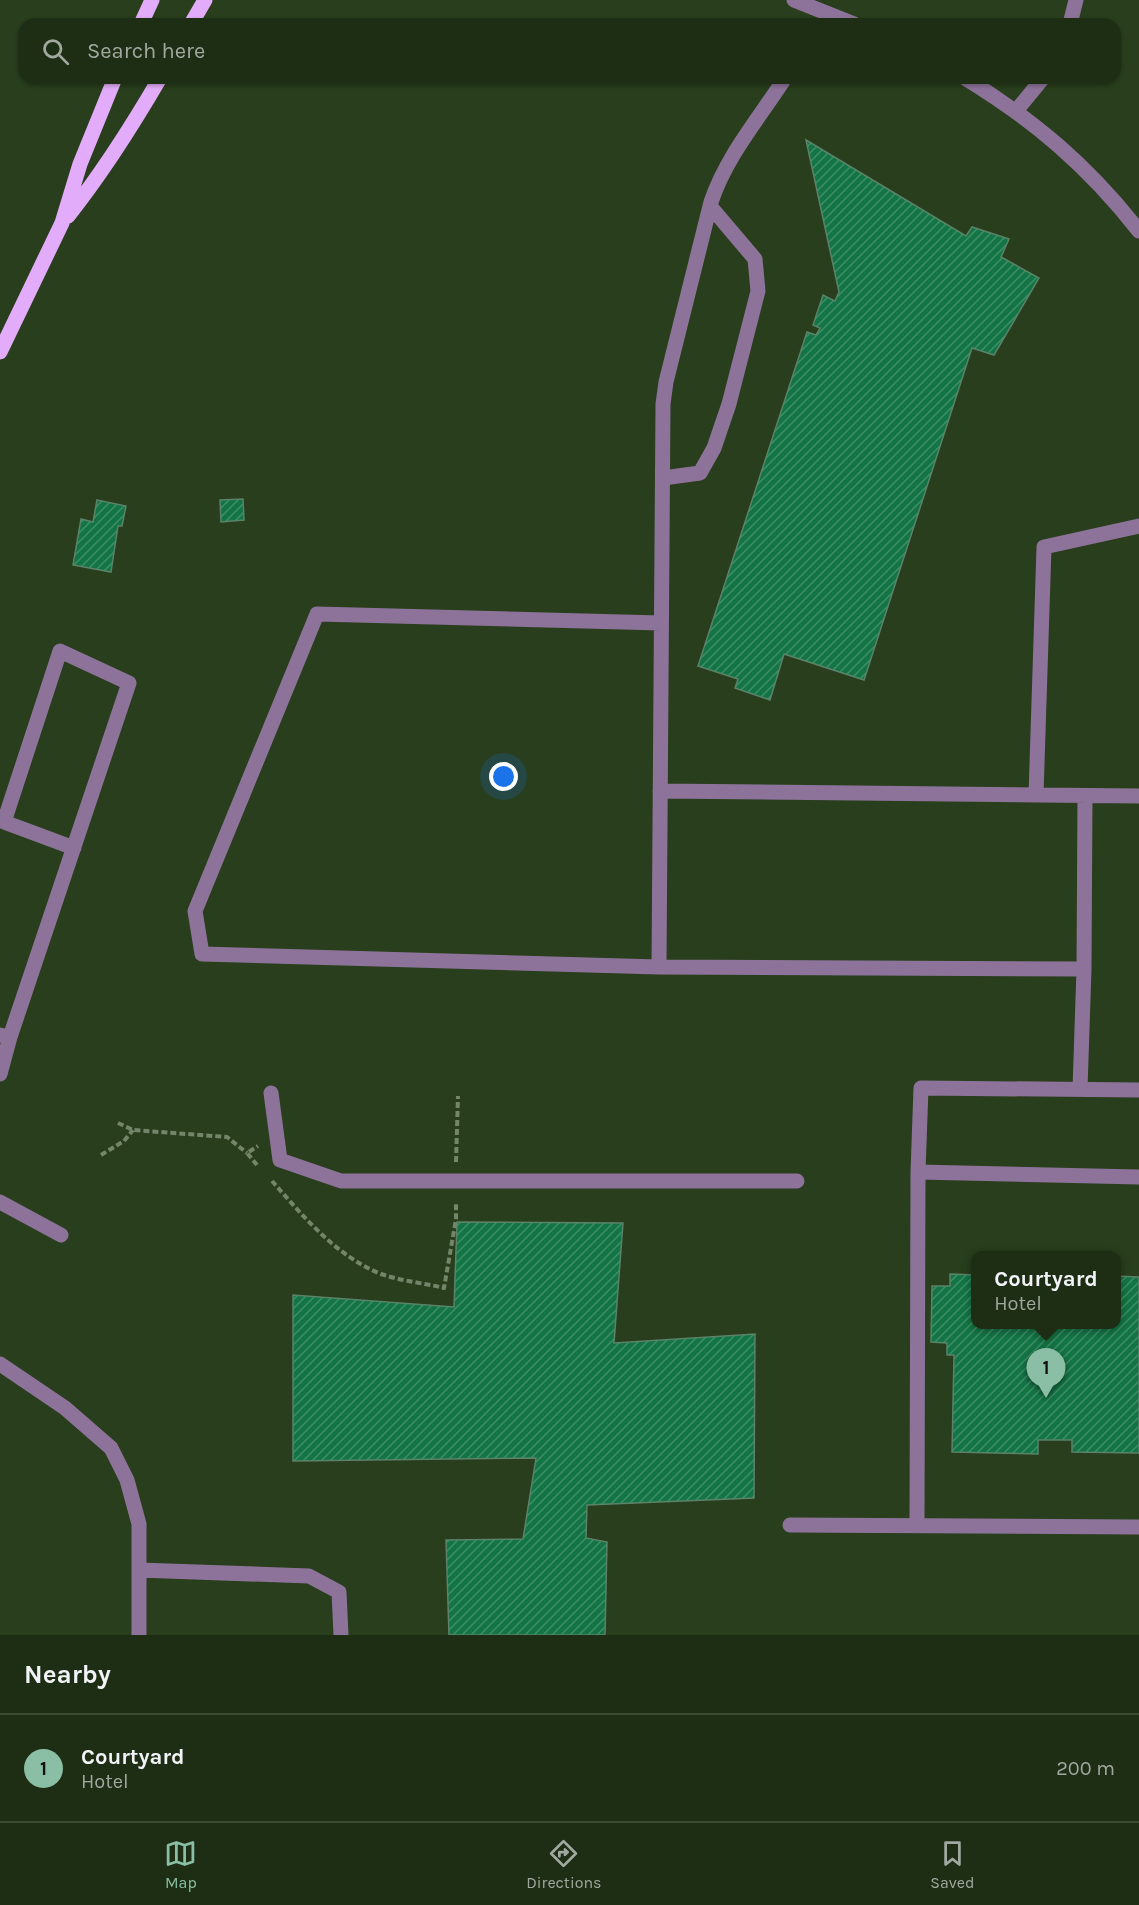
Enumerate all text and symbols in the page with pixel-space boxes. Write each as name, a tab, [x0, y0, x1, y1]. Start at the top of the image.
search box	[18, 18, 1121, 84]
icon: search	[39, 35, 72, 68]
text: Search here	[87, 38, 205, 64]
your location	[489, 762, 518, 791]
popup	[971, 1251, 1121, 1329]
text: Courtyard	[994, 1266, 1098, 1292]
text: Hotel	[994, 1292, 1042, 1315]
pin: 1	[1026, 1348, 1066, 1398]
text: Nearby	[24, 1659, 111, 1690]
text: Courtyard	[81, 1744, 185, 1770]
text: 1	[40, 1757, 47, 1780]
text: 200 m	[1056, 1757, 1115, 1780]
text: Hotel	[81, 1770, 129, 1793]
tab: Map	[164, 1837, 197, 1892]
tab: Directions	[526, 1837, 601, 1892]
tab: Saved	[930, 1837, 975, 1892]

